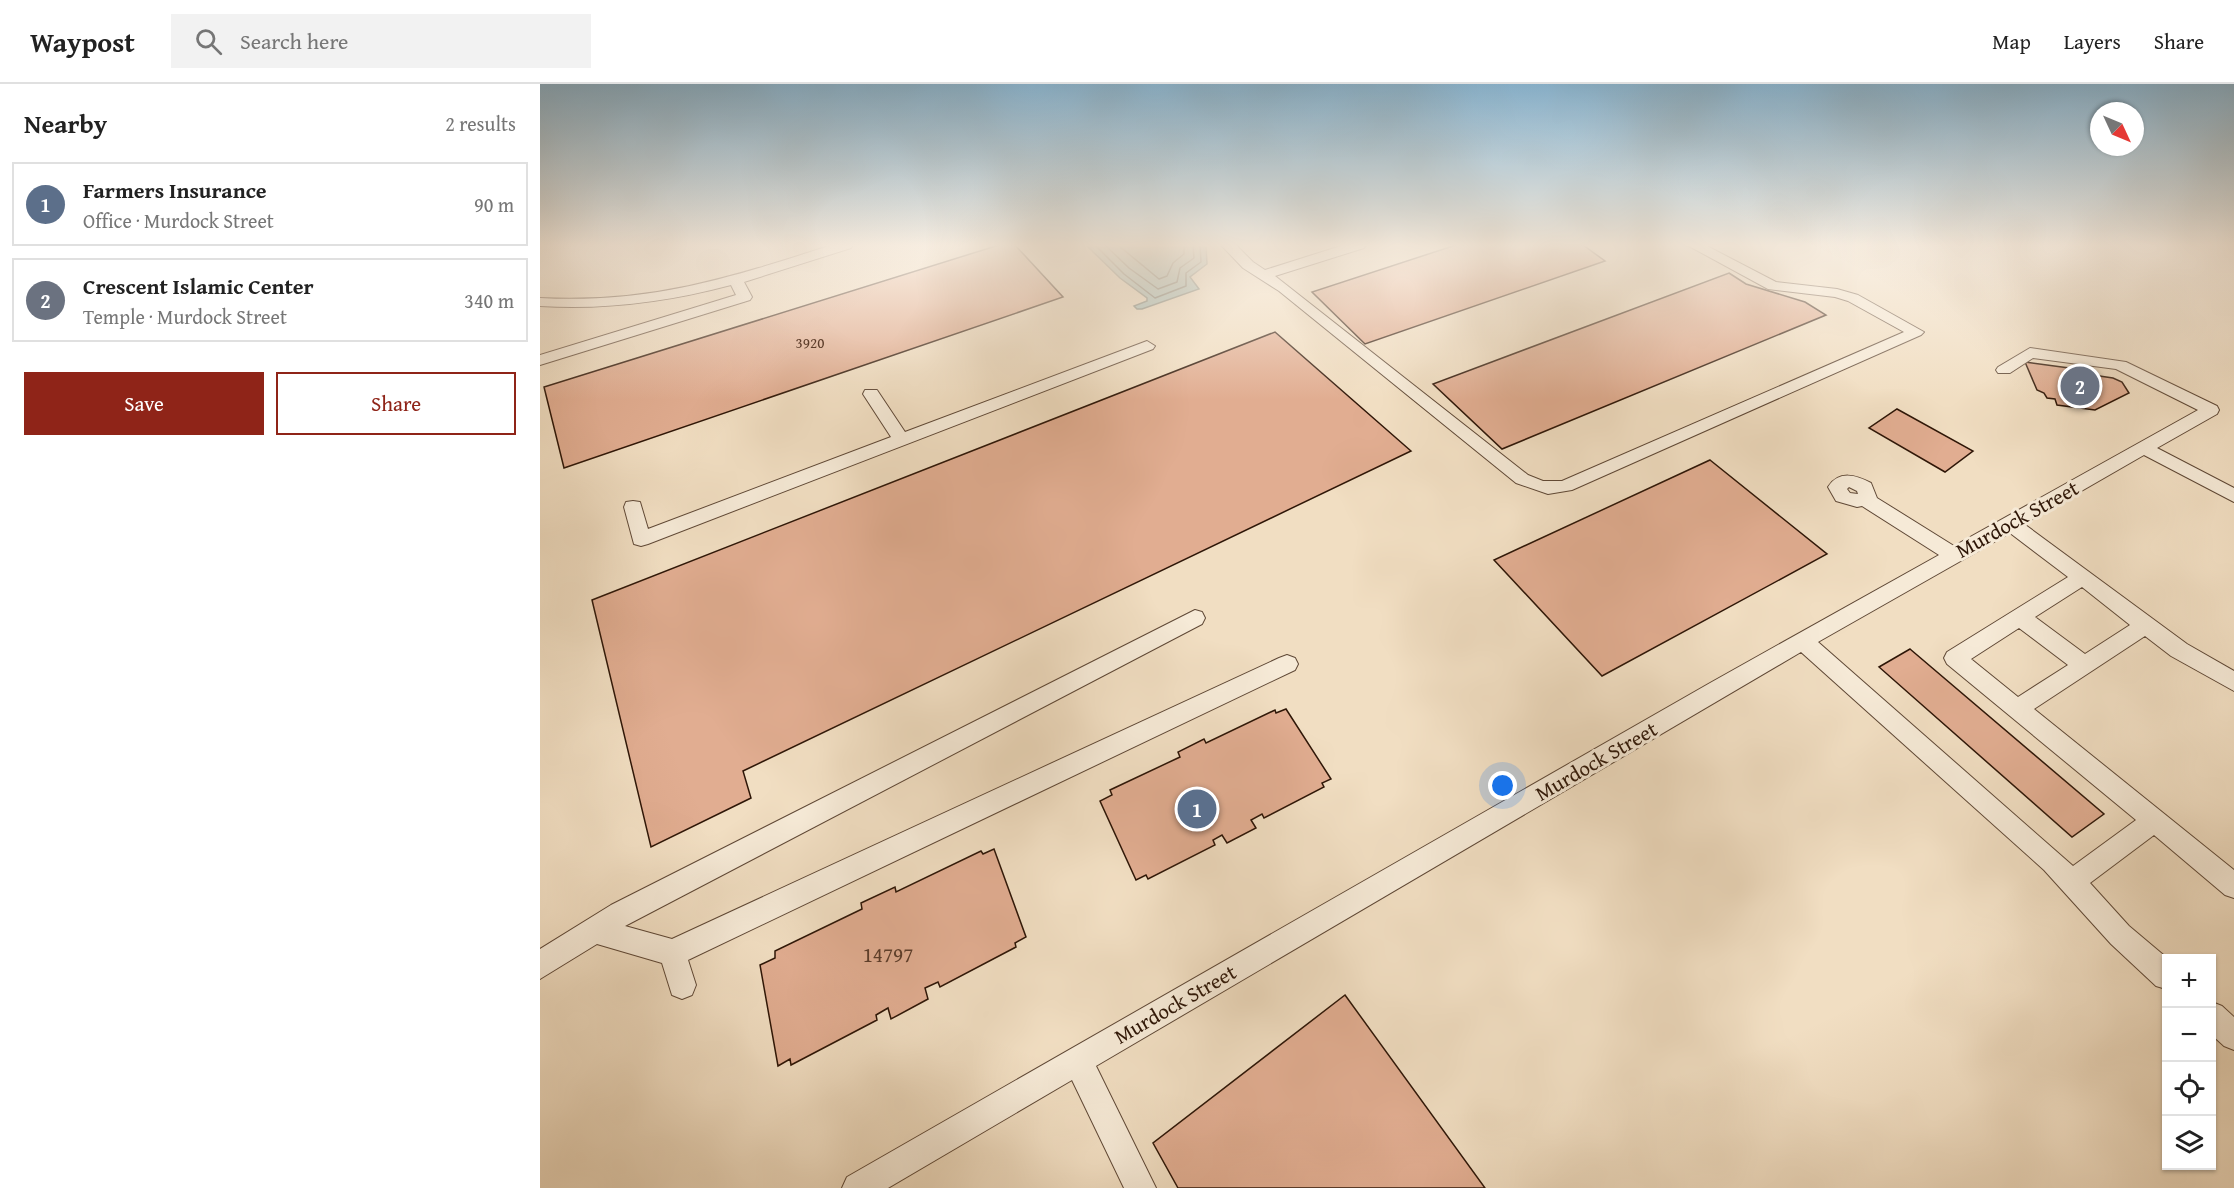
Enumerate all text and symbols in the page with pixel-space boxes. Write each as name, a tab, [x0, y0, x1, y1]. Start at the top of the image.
search box	[171, 14, 591, 68]
text: Waypost	[30, 21, 135, 62]
icon: search	[192, 25, 225, 58]
text: Search here	[240, 25, 348, 57]
text: Map	[1992, 26, 2031, 57]
text: Layers	[2064, 26, 2121, 57]
text: Share	[2154, 26, 2204, 57]
north arrow	[2090, 102, 2144, 156]
text: Nearby	[24, 104, 107, 143]
text: 2 results	[445, 109, 516, 138]
text: Farmers Insurance	[83, 174, 267, 206]
text: 1	[40, 190, 51, 219]
text: 90 m	[474, 190, 514, 219]
text: Office · Murdock Street	[83, 206, 274, 235]
text: Crescent Islamic Center	[83, 270, 314, 302]
text: 2	[40, 286, 51, 315]
text: 340 m	[464, 286, 514, 315]
text: Temple · Murdock Street	[83, 302, 287, 331]
house number: 3920	[796, 332, 824, 353]
pin: 2	[2060, 364, 2100, 408]
button: Save	[24, 372, 264, 435]
button: Share	[276, 372, 516, 435]
street label: Murdock Street	[1950, 472, 2085, 566]
street label: Murdock Street	[1529, 713, 1663, 809]
your location	[1488, 771, 1517, 800]
pin: 1	[1178, 786, 1216, 832]
house number: 14797	[863, 939, 913, 970]
map controls	[2162, 954, 2216, 1170]
button: +	[2162, 954, 2216, 1008]
street label: Murdock Street	[1108, 956, 1242, 1052]
button: −	[2162, 1008, 2216, 1062]
button: locate	[2162, 1062, 2216, 1116]
button: layers	[2162, 1116, 2216, 1170]

